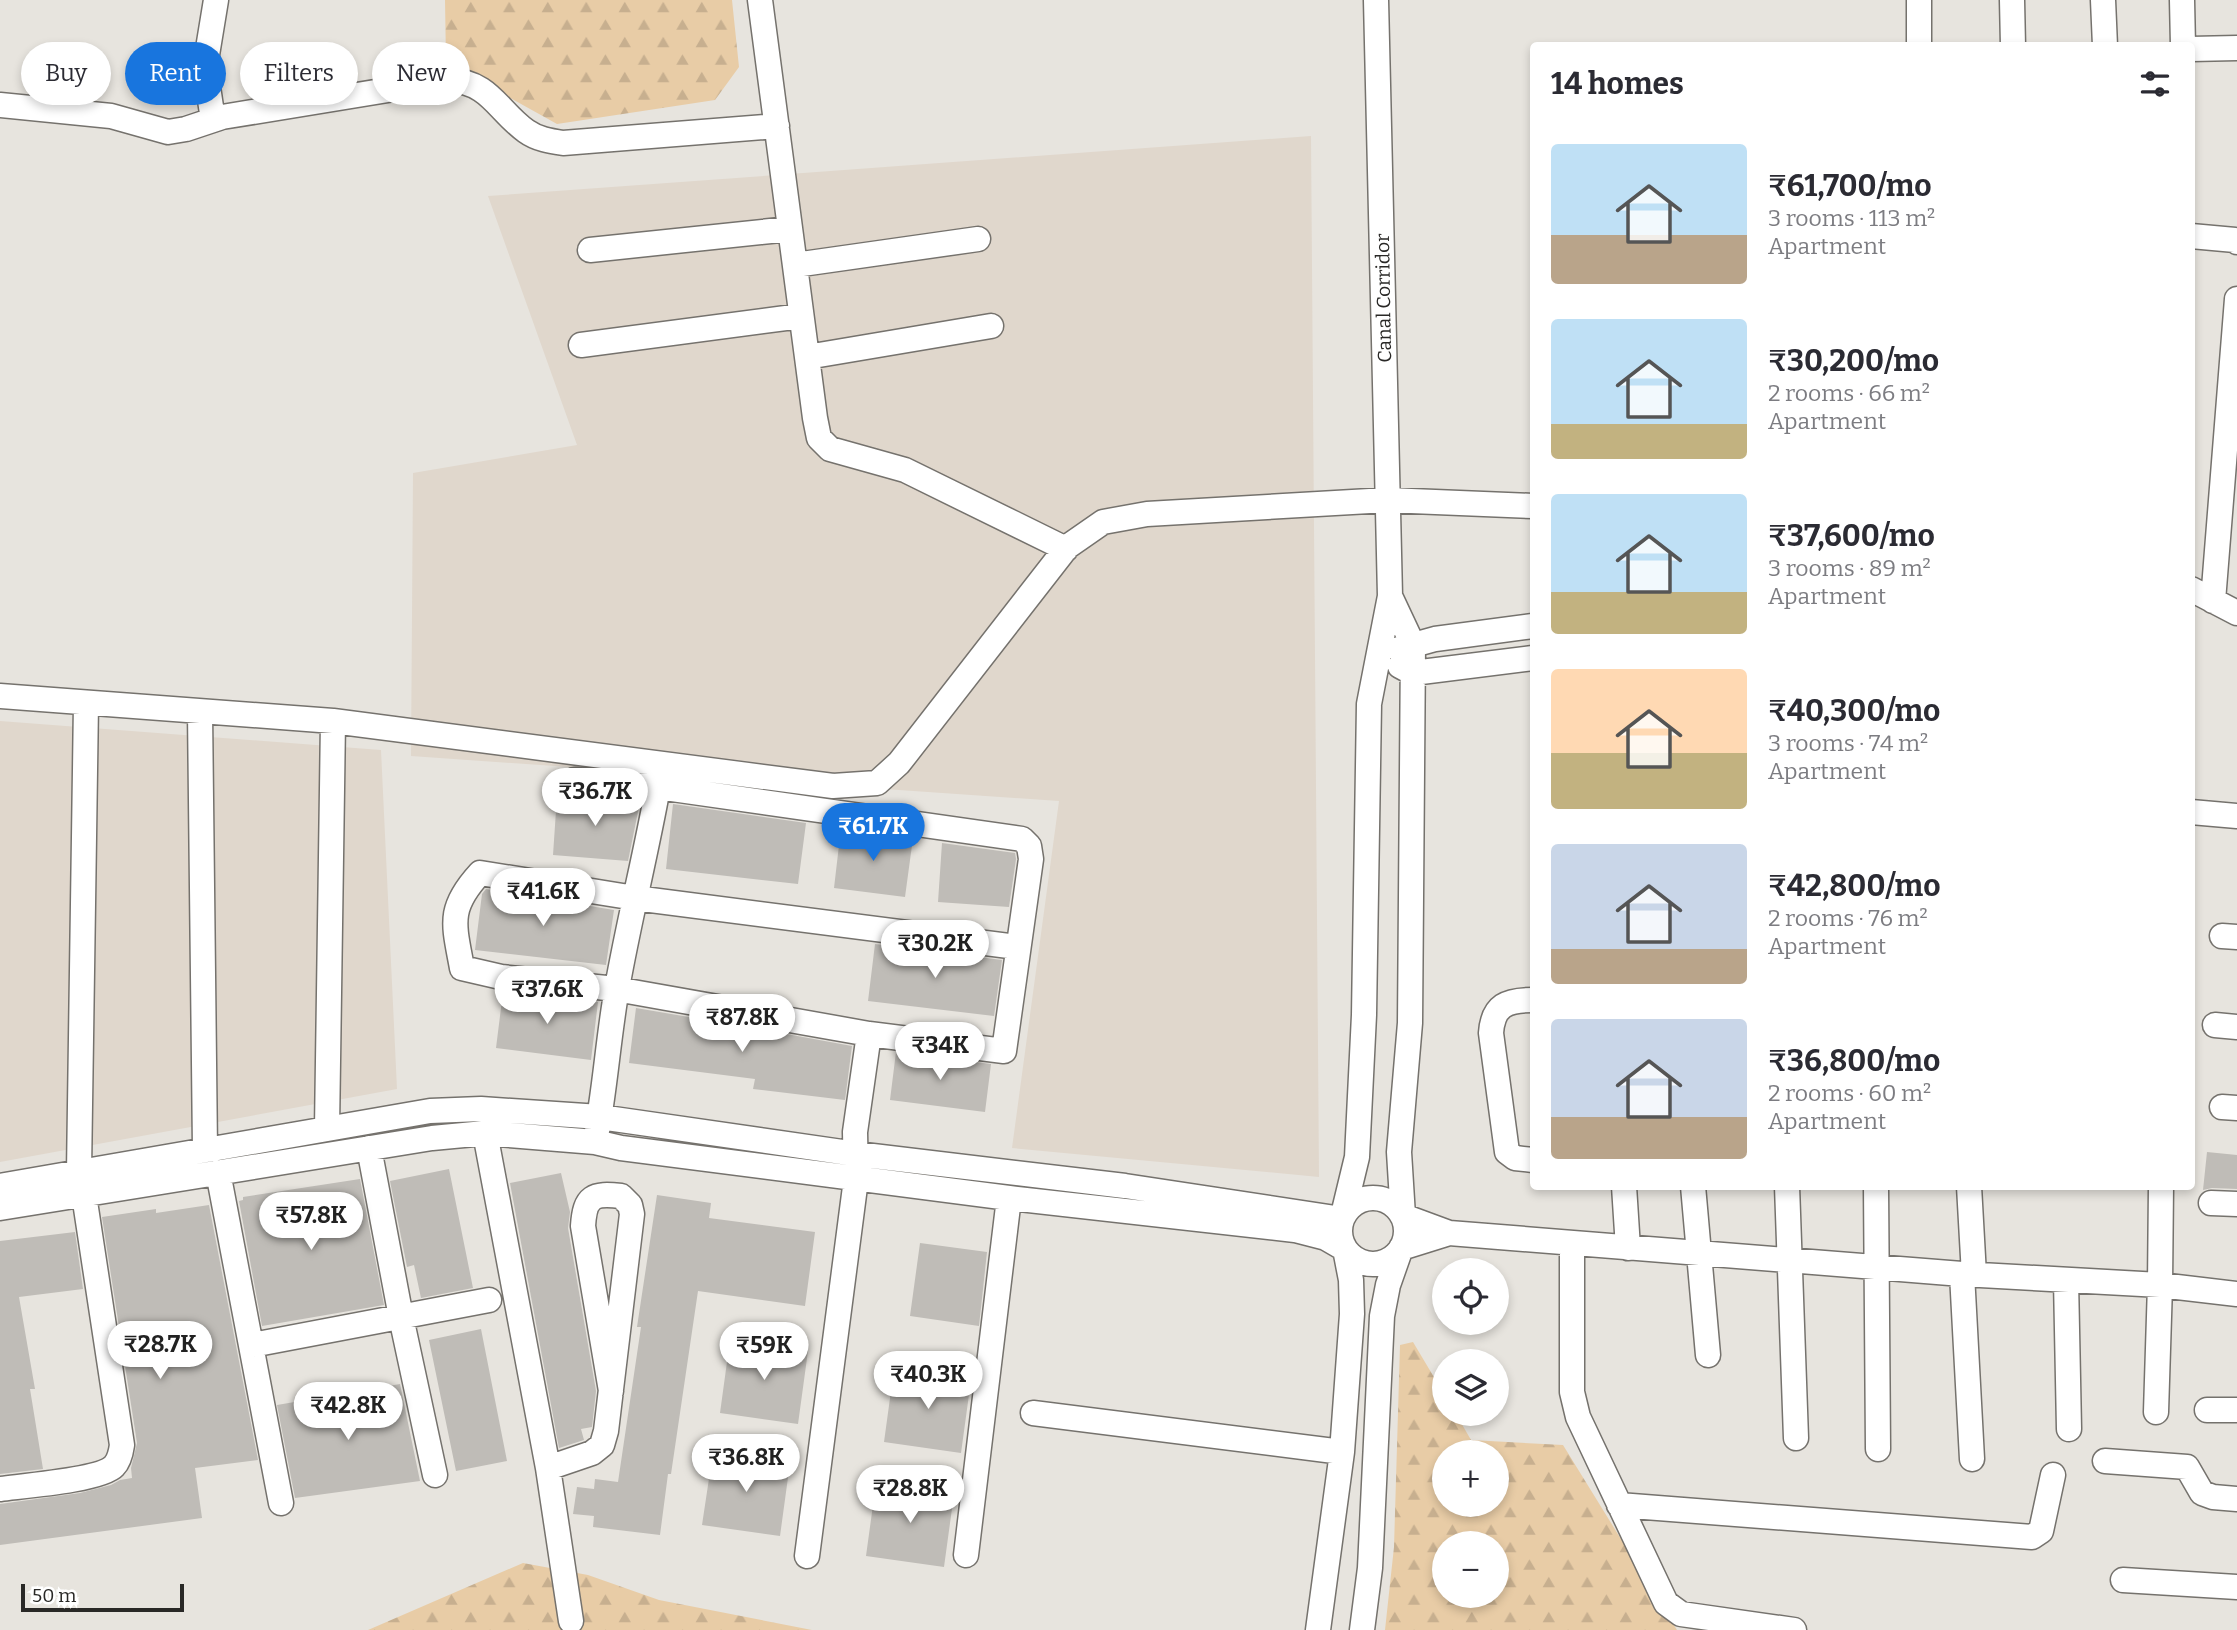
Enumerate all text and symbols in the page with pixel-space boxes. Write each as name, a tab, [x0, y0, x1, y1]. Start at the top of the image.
chip: Buy	[21, 42, 111, 105]
chip: Rent	[125, 42, 226, 105]
chip: Filters	[240, 42, 358, 105]
chip: New	[372, 42, 470, 105]
icon: filters	[2136, 65, 2174, 103]
text: 14 homes	[1551, 66, 1684, 102]
text: ₹61,700/mo	[1768, 168, 1932, 204]
icon: home	[1607, 172, 1691, 256]
text: 3 rooms · 113 m²	[1768, 204, 1935, 232]
text: Apartment	[1768, 232, 1886, 260]
street label: Canal Corridor	[1371, 233, 1396, 363]
text: ₹30,200/mo	[1768, 343, 1939, 379]
icon: home	[1607, 347, 1691, 431]
text: 2 rooms · 66 m²	[1768, 379, 1930, 407]
text: Apartment	[1768, 407, 1886, 435]
text: ₹37,600/mo	[1768, 518, 1935, 554]
icon: home	[1607, 522, 1691, 606]
text: 3 rooms · 89 m²	[1768, 554, 1931, 582]
text: Apartment	[1768, 582, 1886, 610]
text: ₹40,300/mo	[1768, 693, 1940, 729]
icon: home	[1607, 697, 1691, 781]
text: 3 rooms · 74 m²	[1768, 729, 1928, 757]
text: Apartment	[1768, 757, 1886, 785]
pin: ₹36.7K	[538, 768, 652, 828]
text: ₹36.7K	[558, 777, 632, 805]
pin: ₹61.7K	[816, 804, 930, 863]
text: ₹61.7K	[838, 812, 908, 840]
text: ₹42,800/mo	[1768, 868, 1940, 904]
pin: ₹41.6K	[486, 869, 600, 928]
icon: home	[1607, 872, 1691, 956]
text: ₹41.6K	[506, 877, 580, 905]
text: 2 rooms · 76 m²	[1768, 904, 1928, 932]
pin: ₹30.2K	[878, 920, 992, 980]
text: ₹30.2K	[897, 929, 973, 957]
text: Apartment	[1768, 932, 1886, 960]
pin: ₹37.6K	[490, 967, 604, 1026]
text: ₹37.6K	[511, 975, 583, 1003]
pin: ₹87.8K	[685, 995, 799, 1054]
text: ₹87.8K	[705, 1003, 779, 1031]
pin: ₹34K	[899, 1023, 981, 1082]
text: ₹34K	[911, 1031, 969, 1059]
text: ₹36,800/mo	[1768, 1043, 1940, 1079]
icon: home	[1607, 1047, 1691, 1131]
text: 2 rooms · 60 m²	[1768, 1079, 1931, 1107]
text: Apartment	[1768, 1107, 1886, 1135]
pin: ₹57.8K	[254, 1192, 368, 1252]
text: ₹57.8K	[275, 1201, 347, 1229]
map controls	[1432, 1258, 1509, 1608]
button: locate	[1432, 1258, 1509, 1335]
pin: ₹28.7K	[103, 1322, 217, 1381]
pin: ₹59K	[723, 1322, 805, 1382]
text: ₹28.7K	[123, 1330, 197, 1358]
text: ₹59K	[736, 1331, 792, 1359]
button: layers	[1432, 1349, 1509, 1426]
pin: ₹40.3K	[871, 1352, 985, 1411]
text: ₹40.3K	[890, 1360, 966, 1388]
pin: ₹42.8K	[291, 1382, 405, 1442]
text: ₹42.8K	[310, 1391, 386, 1419]
pin: ₹36.8K	[689, 1434, 803, 1494]
button: +	[1432, 1440, 1509, 1517]
text: ₹36.8K	[708, 1443, 784, 1471]
pin: ₹28.8K	[853, 1466, 967, 1525]
text: ₹28.8K	[872, 1474, 948, 1502]
button: −	[1432, 1531, 1509, 1608]
scale bar	[21, 1581, 184, 1613]
text: 50 m	[32, 1584, 76, 1607]

